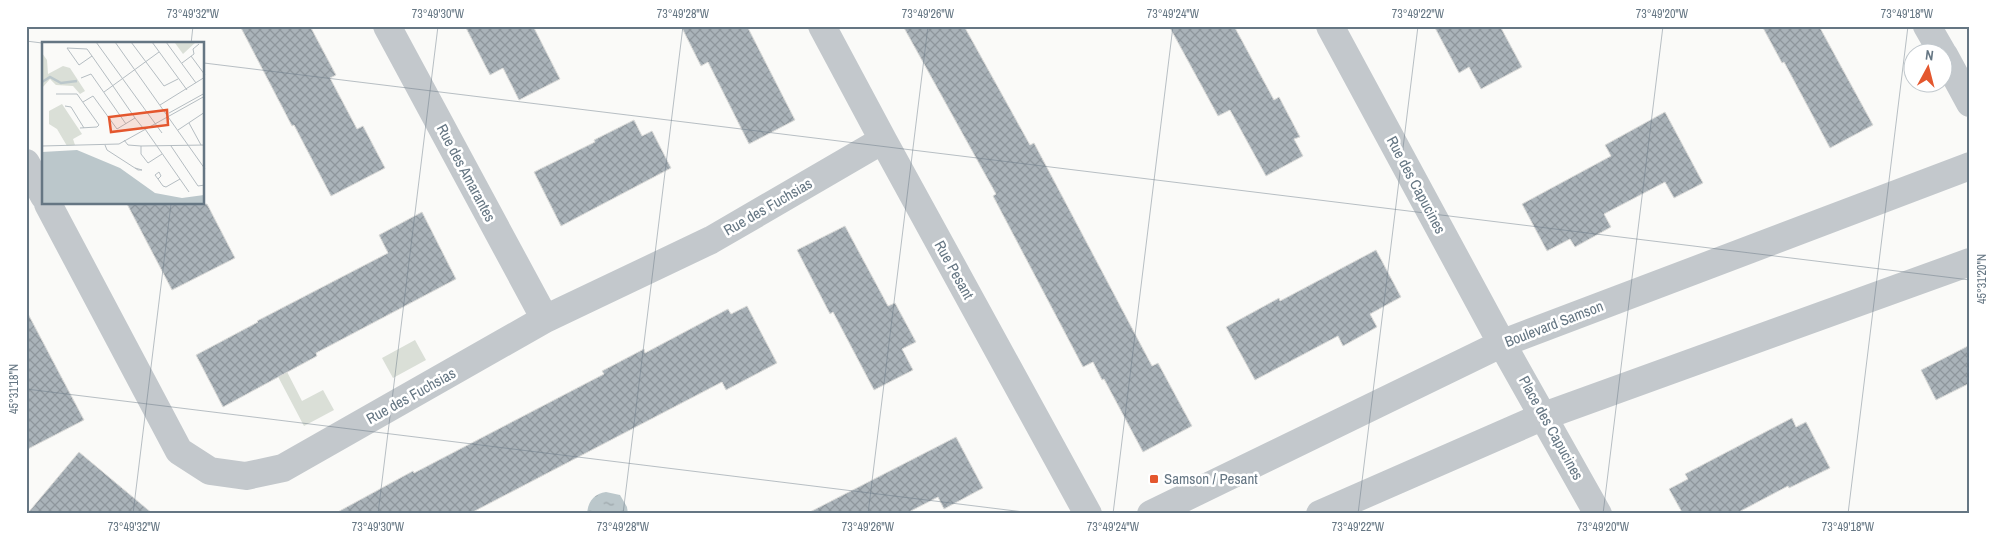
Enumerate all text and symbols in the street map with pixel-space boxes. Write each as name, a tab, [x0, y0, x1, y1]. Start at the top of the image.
text: 73°49'32"W	[167, 6, 220, 22]
text: 73°49'30"W	[412, 6, 465, 22]
text: 73°49'28"W	[657, 6, 710, 22]
text: 73°49'26"W	[902, 6, 955, 22]
text: 73°49'24"W	[1147, 6, 1200, 22]
text: 73°49'22"W	[1392, 6, 1445, 22]
text: 73°49'20"W	[1636, 6, 1689, 22]
text: 73°49'18"W	[1881, 6, 1934, 22]
inset map	[42, 42, 205, 205]
north arrow	[1904, 42, 1954, 92]
text: N	[1924, 46, 1935, 65]
street label: Rue des Amarantes	[432, 120, 501, 225]
street label: Rue des Capucines	[1382, 132, 1451, 237]
street label: Rue des Fuchsias	[720, 173, 816, 240]
street label: Rue Pesant	[930, 237, 979, 303]
text: 45°31'20"N	[1974, 254, 1990, 304]
street label: Boulevard Samson	[1502, 295, 1606, 352]
street label: Rue des Fuchsias	[362, 362, 459, 429]
text: 45°31'18"N	[6, 364, 22, 414]
street label: Place des Capucines	[1514, 372, 1589, 484]
place label: Samson / Pesant	[1164, 468, 1258, 489]
marker: Samson / Pesant	[1148, 473, 1160, 485]
text: 73°49'32"W	[108, 519, 161, 535]
text: 73°49'30"W	[352, 519, 405, 535]
text: 73°49'28"W	[597, 519, 650, 535]
text: 73°49'26"W	[842, 519, 895, 535]
text: 73°49'24"W	[1087, 519, 1140, 535]
text: 73°49'22"W	[1332, 519, 1385, 535]
text: 73°49'20"W	[1577, 519, 1630, 535]
text: 73°49'18"W	[1822, 519, 1875, 535]

